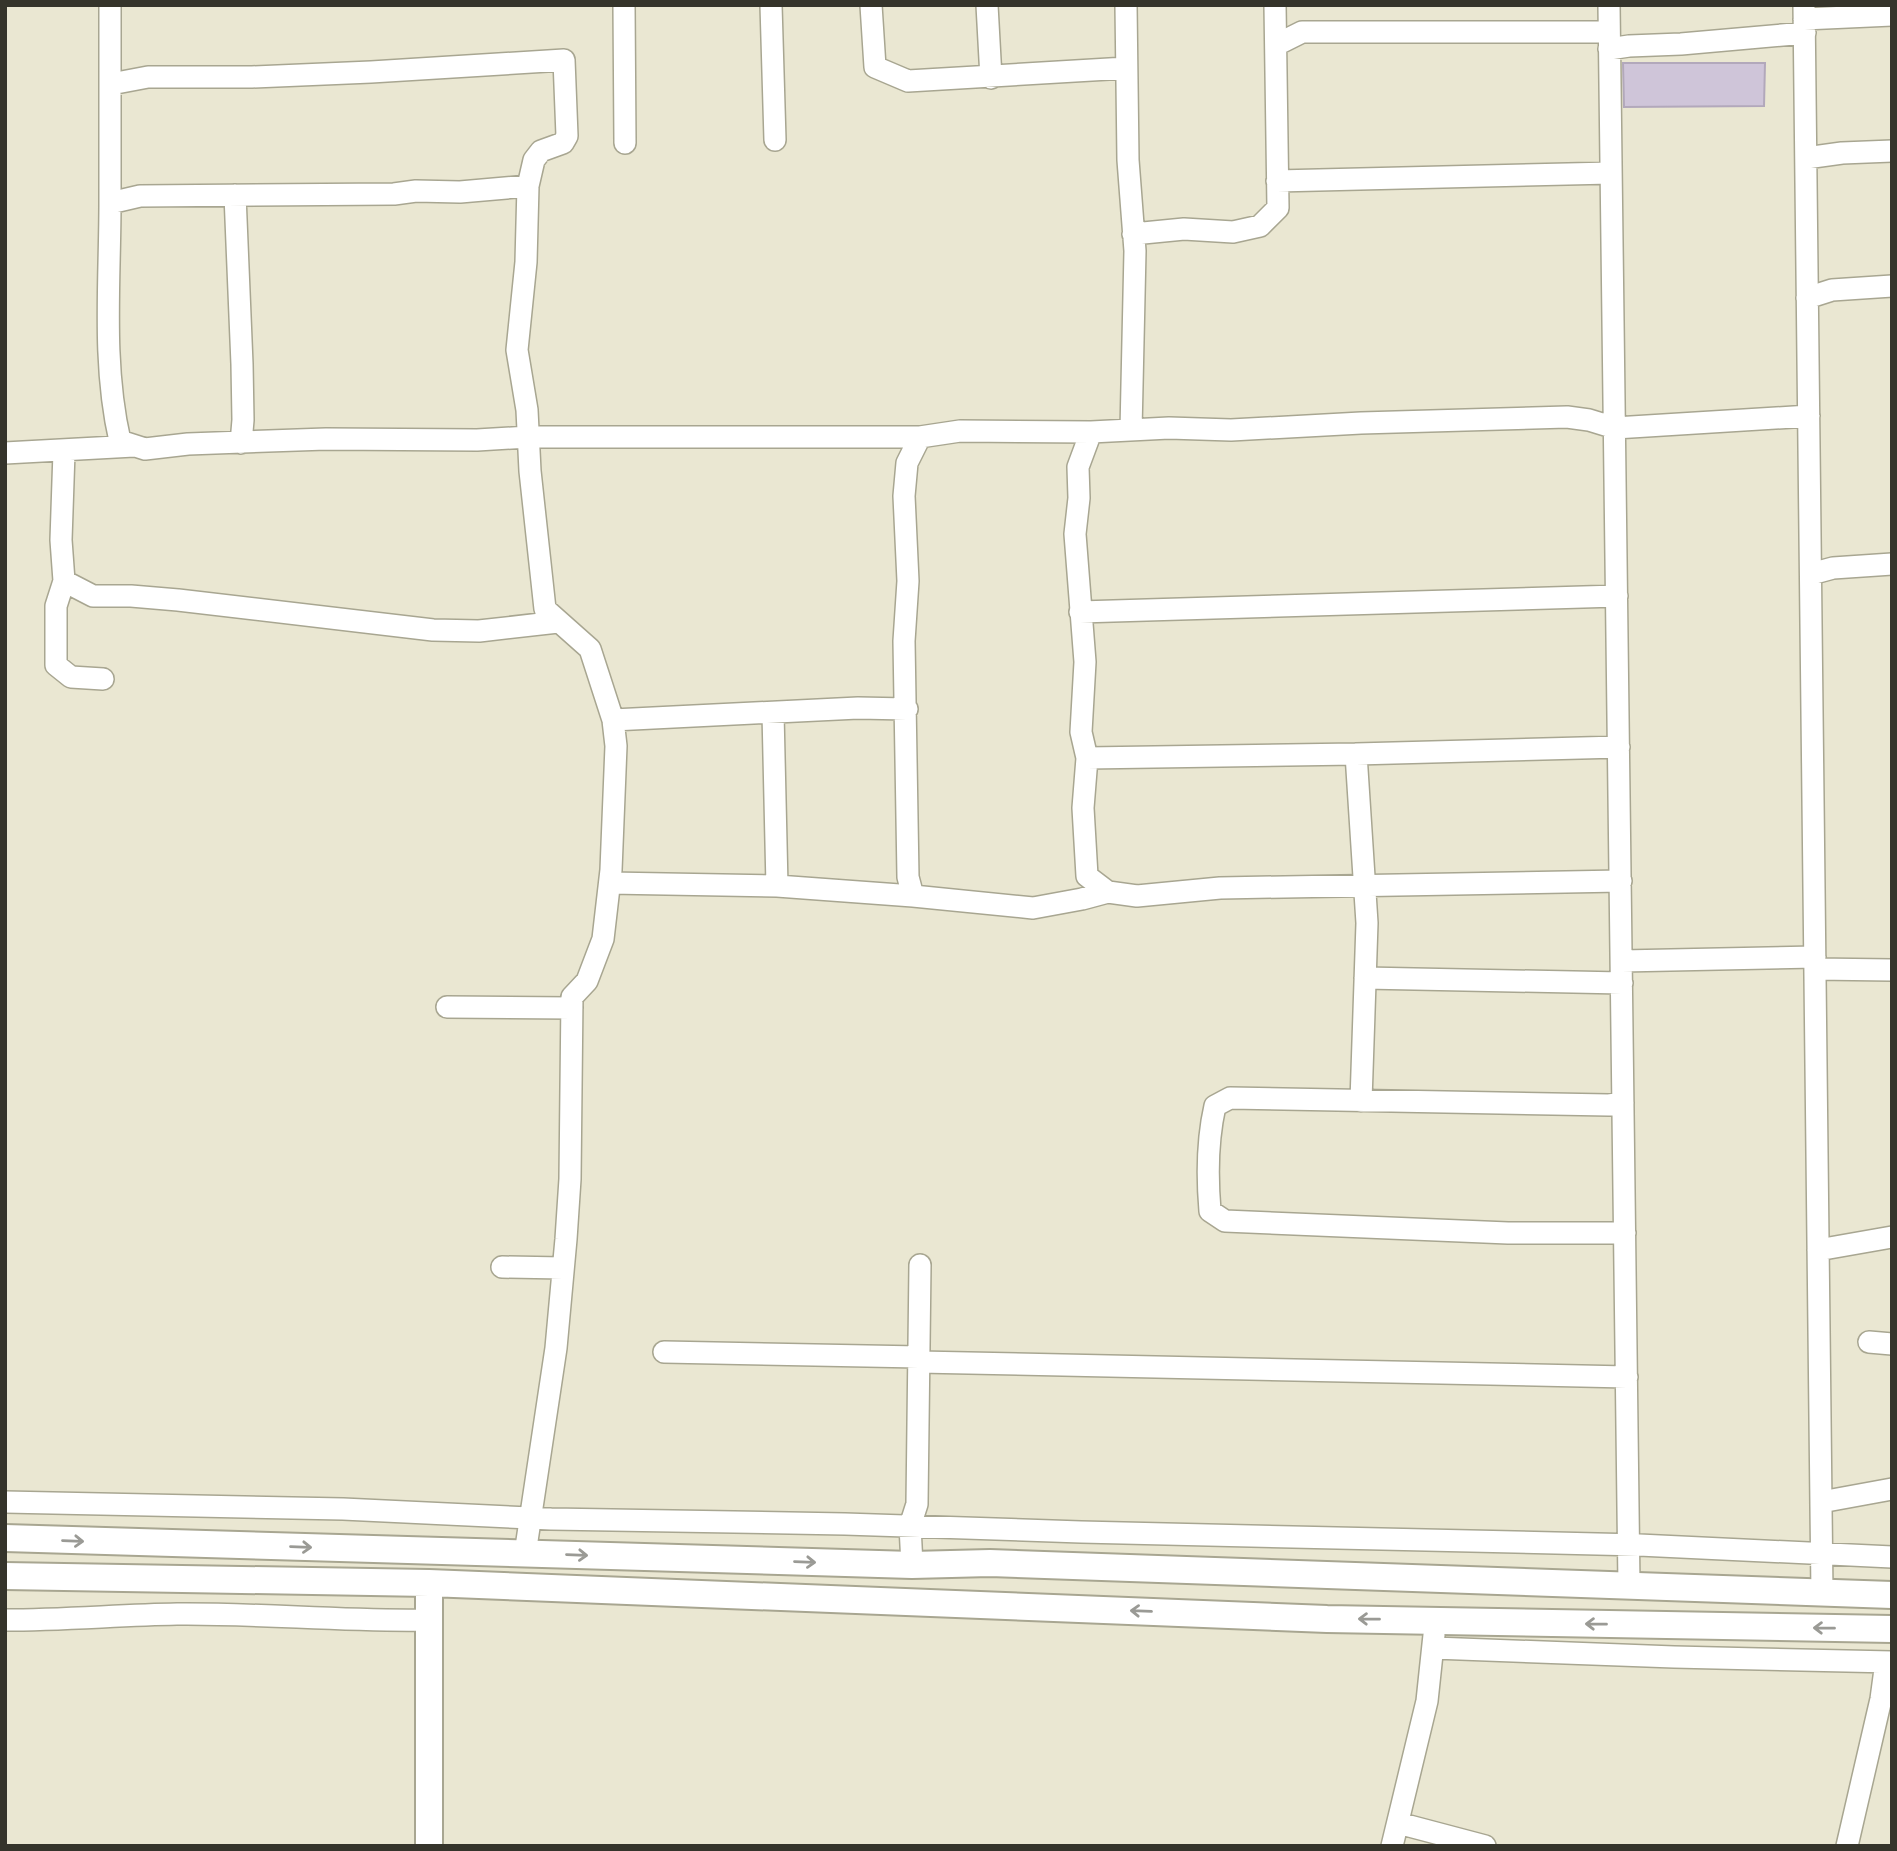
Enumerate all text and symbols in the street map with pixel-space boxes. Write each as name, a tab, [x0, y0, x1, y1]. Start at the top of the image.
one-way arrow	[62, 1534, 85, 1547]
one-way arrow	[289, 1541, 312, 1554]
one-way arrow	[565, 1549, 588, 1562]
one-way arrow	[793, 1556, 816, 1569]
one-way arrow	[1130, 1605, 1153, 1618]
one-way arrow	[1357, 1613, 1380, 1626]
one-way arrow	[1585, 1617, 1608, 1630]
one-way arrow	[1812, 1621, 1835, 1635]

